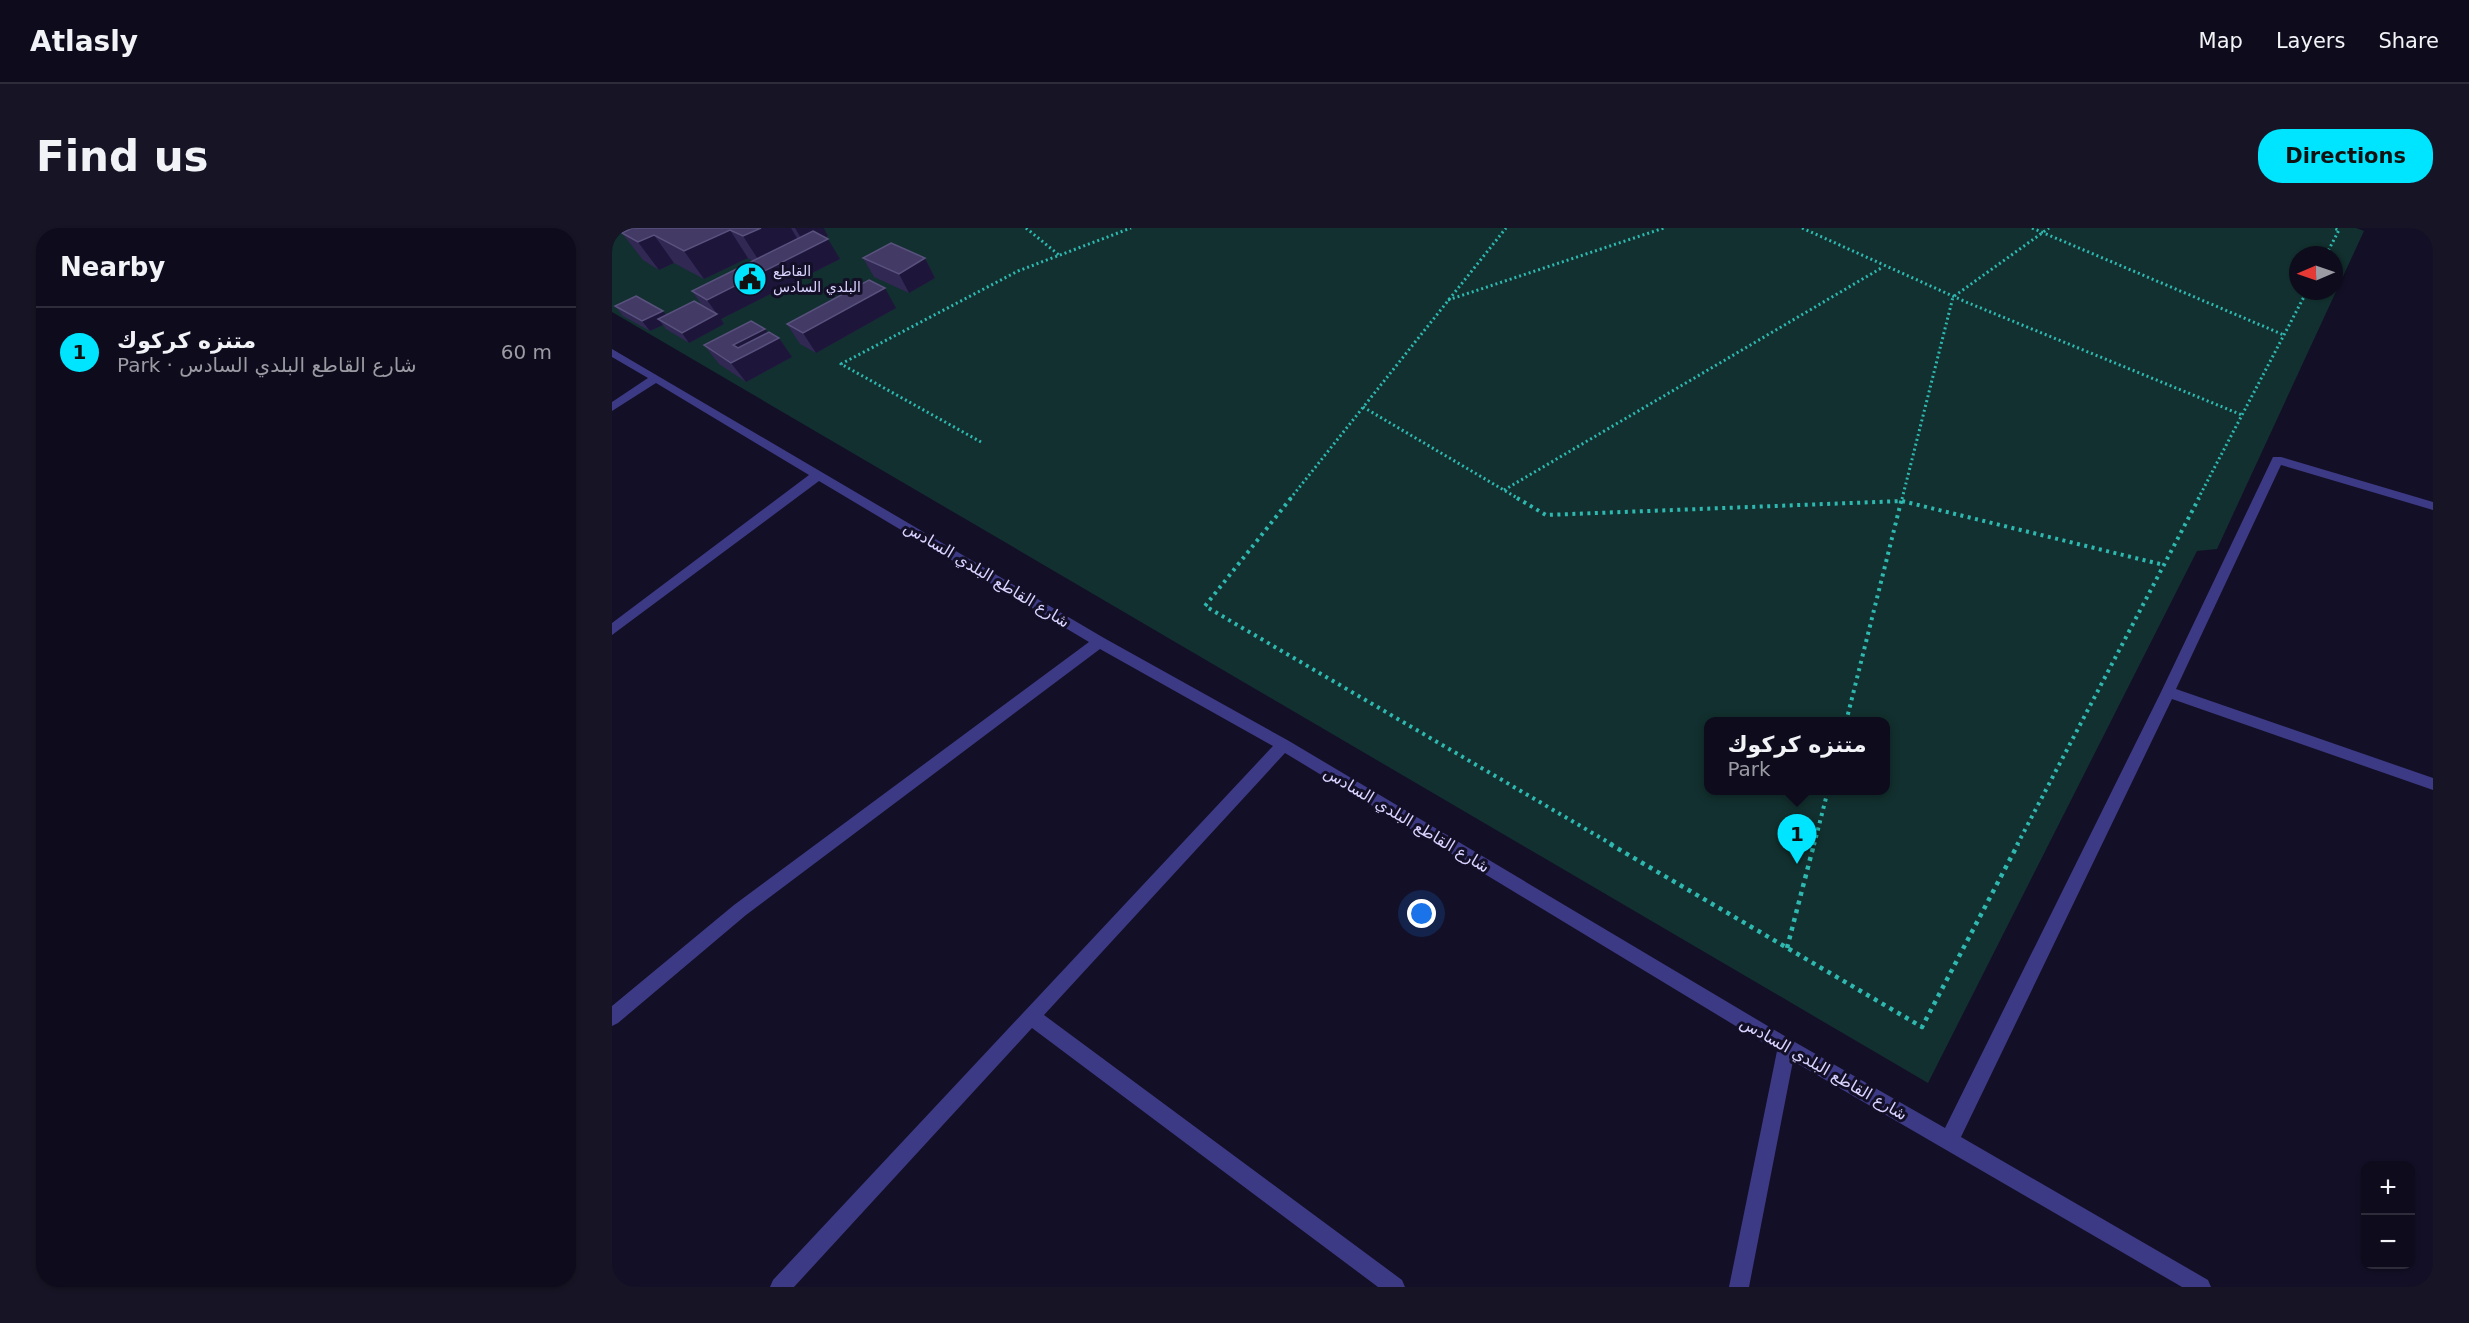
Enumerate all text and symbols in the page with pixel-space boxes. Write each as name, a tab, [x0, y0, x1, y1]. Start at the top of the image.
text: Atlasly	[30, 25, 138, 58]
text: Map	[2199, 29, 2243, 53]
text: Layers	[2276, 29, 2345, 53]
text: Share	[2378, 29, 2439, 53]
button: Directions	[2258, 129, 2433, 183]
text: Find us	[36, 132, 209, 181]
north arrow	[2289, 246, 2343, 300]
text: Nearby	[60, 252, 165, 282]
public building icon: القاطع البلدي السادس	[732, 261, 768, 297]
place label: القاطع البلدي السادس	[773, 263, 861, 296]
text: متنزه كركوك	[117, 328, 256, 353]
text: 1	[73, 340, 86, 364]
text: 60 m	[501, 340, 552, 364]
text: Park · شارع القاطع البلدي السادس	[117, 353, 417, 377]
street label: شارع القاطع البلدي السادس	[900, 517, 1073, 632]
popup	[1704, 717, 1890, 795]
text: متنزه كركوك	[1727, 732, 1867, 757]
text: Park	[1727, 757, 1771, 781]
street label: شارع القاطع البلدي السادس	[1320, 762, 1493, 877]
pin: 1	[1778, 814, 1816, 864]
your location	[1407, 899, 1436, 928]
street label: شارع القاطع البلدي السادس	[1736, 1013, 1911, 1125]
map controls	[2361, 1161, 2415, 1269]
button: +	[2361, 1161, 2415, 1215]
button: −	[2361, 1215, 2415, 1269]

